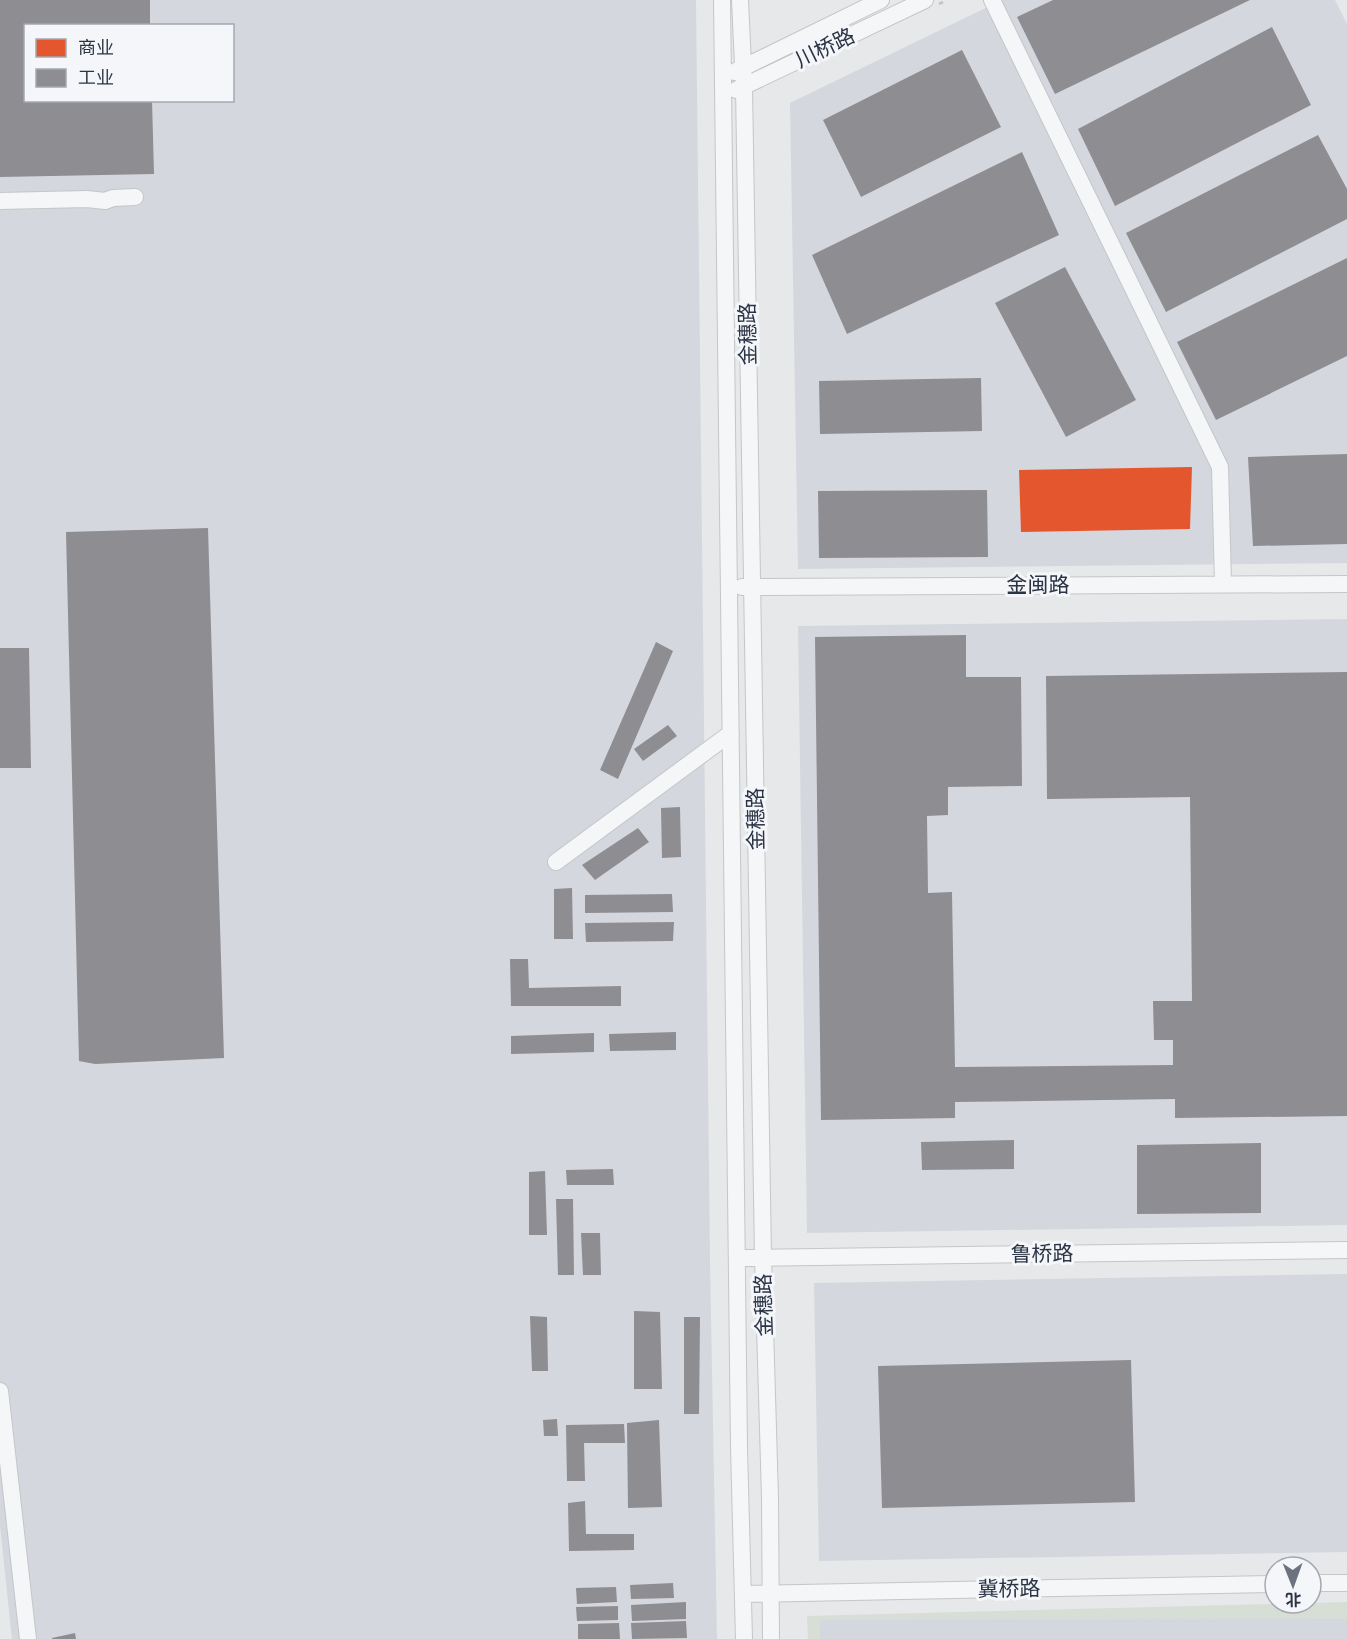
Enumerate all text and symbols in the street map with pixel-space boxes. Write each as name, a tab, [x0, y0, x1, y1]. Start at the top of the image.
street label: 川桥路	[791, 22, 859, 73]
legend	[24, 24, 234, 102]
text: 商业	[78, 36, 114, 59]
text: 工业	[78, 66, 114, 89]
street label: 金穗路	[733, 302, 762, 366]
street label: 金闽路	[1007, 571, 1070, 598]
street label: 金穗路	[741, 787, 770, 851]
street label: 鲁桥路	[1010, 1239, 1074, 1268]
street label: 金穗路	[749, 1273, 778, 1337]
north arrow	[1263, 1555, 1323, 1615]
street label: 冀桥路	[977, 1574, 1041, 1603]
text: 北	[1285, 1590, 1301, 1610]

